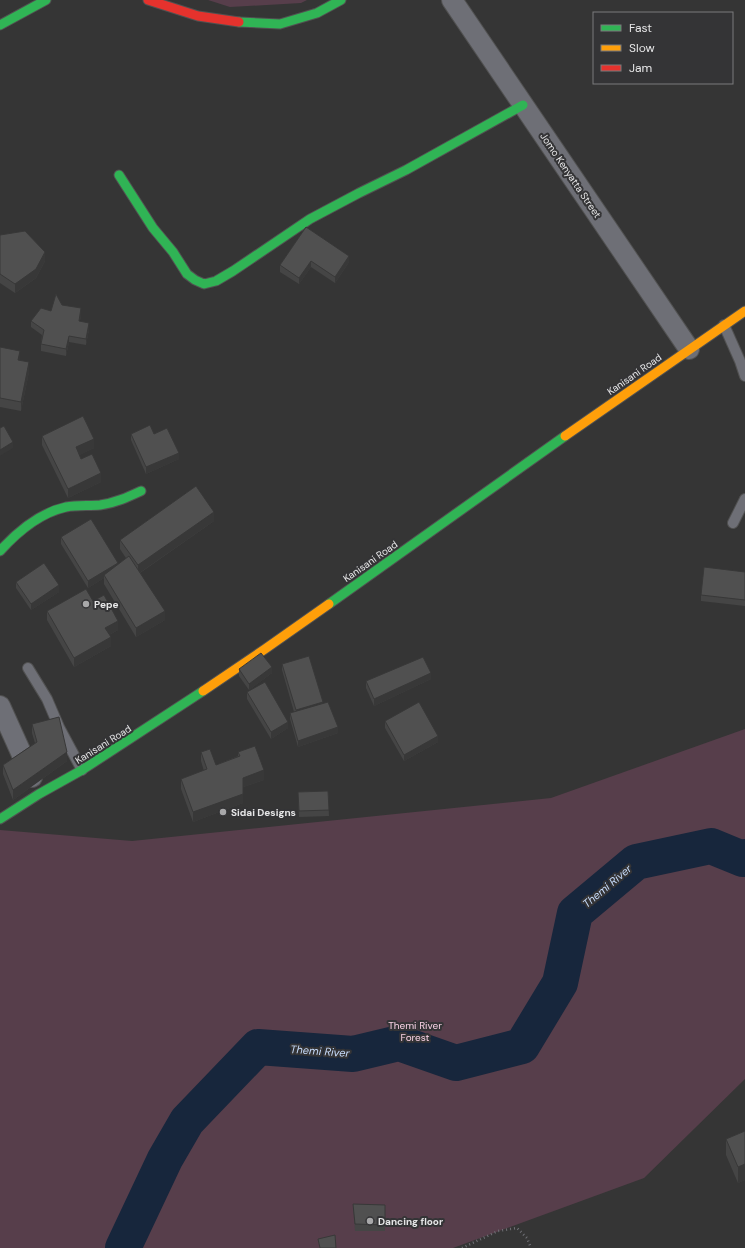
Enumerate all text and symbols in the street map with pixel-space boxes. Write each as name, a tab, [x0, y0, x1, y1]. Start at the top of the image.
legend	[593, 12, 733, 84]
text: Fast	[629, 20, 652, 36]
text: Slow	[629, 40, 655, 56]
text: Jam	[629, 60, 652, 76]
street label: Jomo Kenyatta Street	[537, 130, 604, 220]
street label: Kanisani Road	[604, 351, 664, 398]
street label: Kanisani Road	[340, 538, 400, 585]
place label: Pepe	[94, 598, 118, 611]
marker: Pepe	[81, 599, 91, 609]
street label: Kanisani Road	[73, 722, 134, 767]
place label: Sidai Designs	[231, 806, 296, 819]
marker: Sidai Designs	[218, 807, 228, 817]
water label: Themi River	[580, 861, 635, 911]
park label: Themi River Forest	[388, 1019, 442, 1044]
water label: Themi River	[290, 1042, 351, 1060]
place label: Dancing floor	[378, 1215, 443, 1228]
marker: Dancing floor	[365, 1216, 375, 1226]

